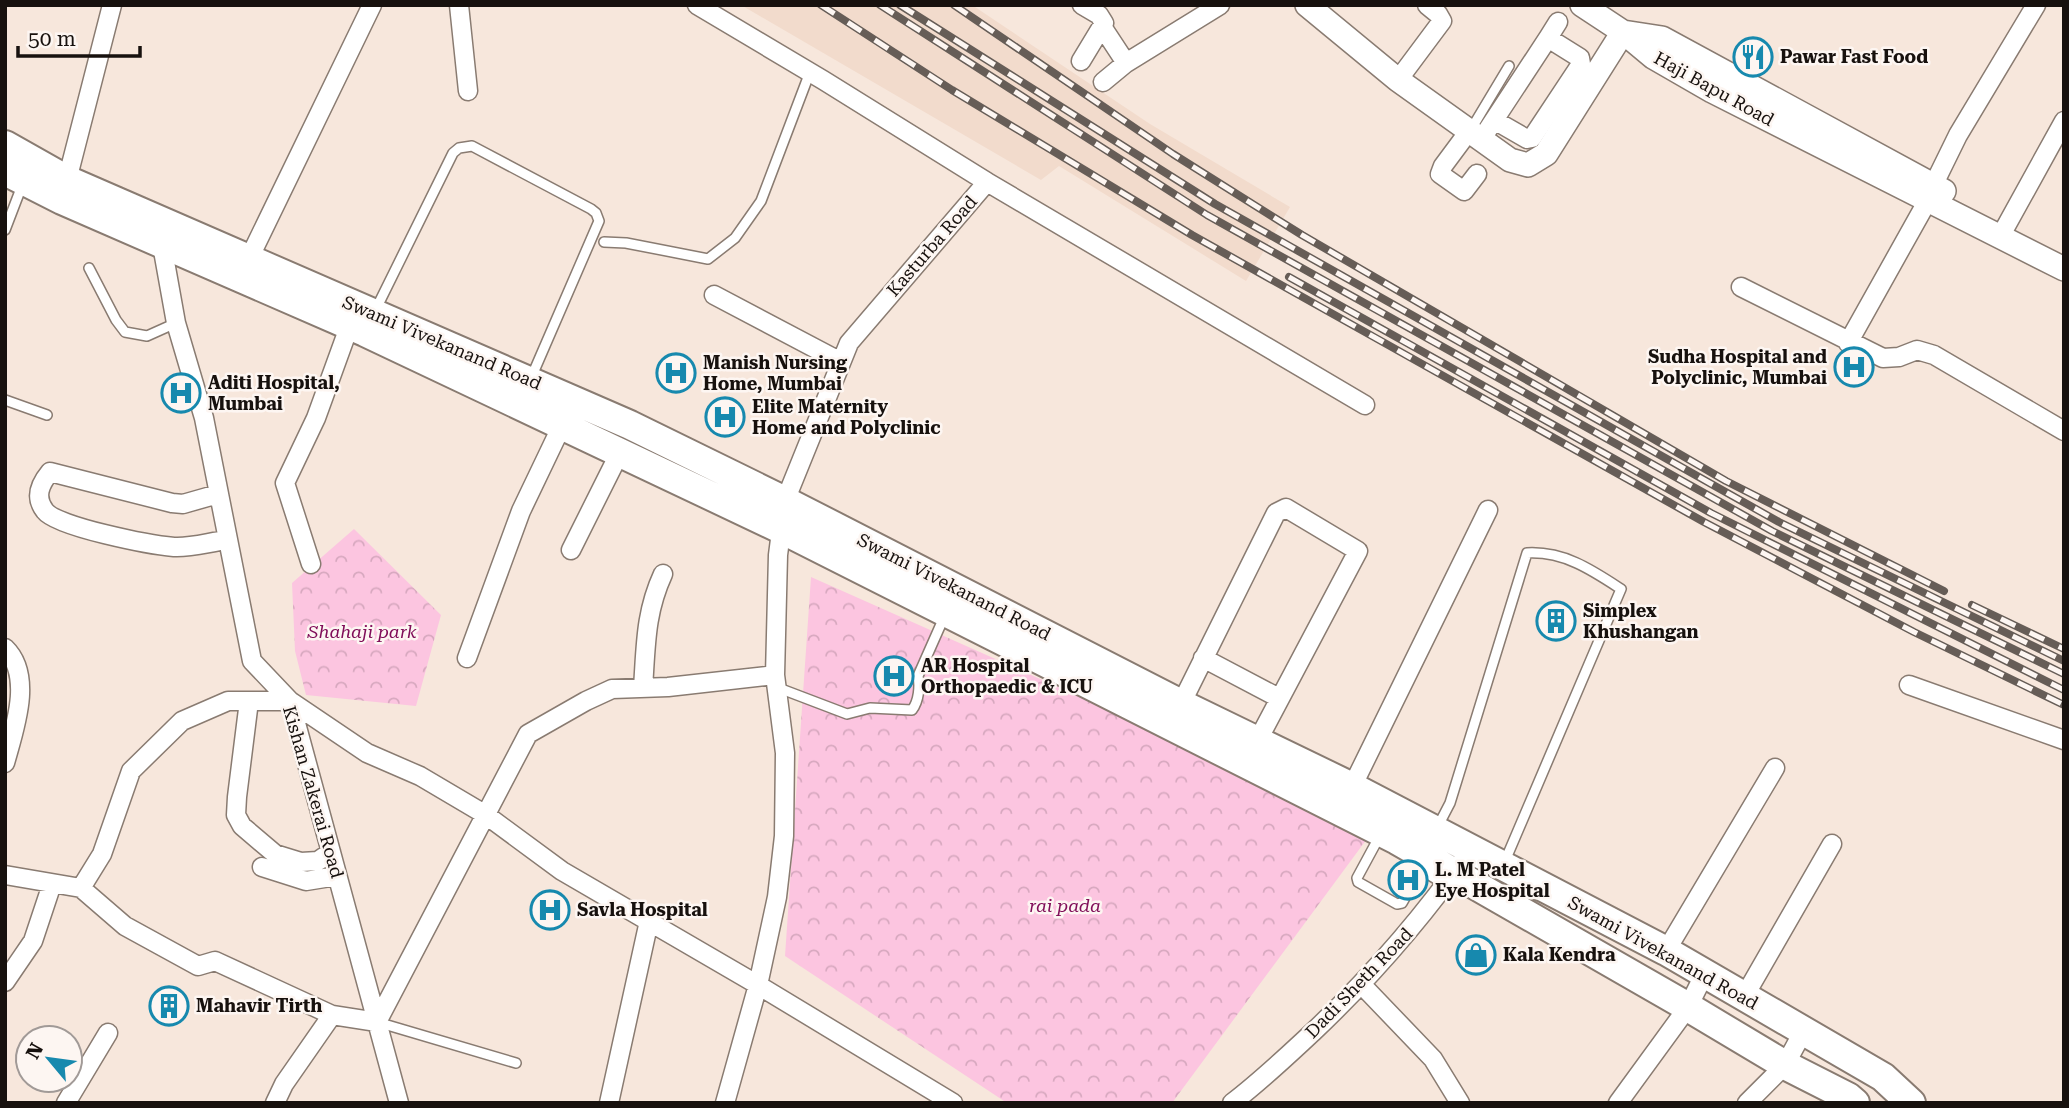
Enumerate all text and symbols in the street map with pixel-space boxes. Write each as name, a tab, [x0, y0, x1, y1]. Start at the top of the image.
scale bar	[18, 14, 140, 58]
text: 50 m	[28, 27, 76, 51]
restaurant icon: Pawar Fast Food	[1732, 36, 1774, 78]
place label: Pawar Fast Food	[1780, 46, 1928, 67]
street label: Haji Bapu Road	[1651, 47, 1778, 130]
street label: Kasturba Road	[882, 191, 981, 300]
street label: Swami Vivekanand Road	[339, 291, 545, 394]
place label: Sudha Hospital and Polyclinic, Mumbai	[1648, 346, 1827, 388]
hospital icon: Sudha Hospital and Polyclinic, Mumbai	[1833, 346, 1875, 388]
hospital icon: Manish Nursing Home, Mumbai	[655, 352, 697, 394]
place label: Manish Nursing Home, Mumbai	[703, 352, 848, 394]
hospital icon: Aditi Hospital, Mumbai	[160, 372, 202, 414]
place label: Aditi Hospital, Mumbai	[208, 372, 340, 414]
hospital icon: Elite Maternity Home and Polyclinic	[704, 396, 746, 438]
place label: Elite Maternity Home and Polyclinic	[752, 396, 941, 438]
street label: Swami Vivekanand Road	[854, 529, 1055, 645]
building icon: Simplex Khushangan	[1535, 600, 1577, 642]
place label: Simplex Khushangan	[1583, 600, 1699, 642]
park label: Shahaji park	[306, 621, 417, 642]
hospital icon: AR Hospital Orthopaedic & ICU	[873, 655, 915, 697]
place label: AR Hospital Orthopaedic & ICU	[921, 655, 1093, 697]
street label: Kishan Zakerai Road	[279, 703, 348, 881]
hospital icon: L. M Patel Eye Hospital	[1387, 859, 1429, 901]
place label: L. M Patel Eye Hospital	[1435, 859, 1550, 901]
hospital icon: Savla Hospital	[529, 889, 571, 931]
street label: Swami Vivekanand Road	[1564, 891, 1762, 1014]
park label: rai pada	[1029, 895, 1101, 916]
place label: Savla Hospital	[577, 899, 708, 920]
street label: Dadi Sheth Road	[1301, 923, 1417, 1042]
shop icon: Kala Kendra	[1455, 934, 1497, 976]
place label: Kala Kendra	[1503, 944, 1616, 965]
building icon: Mahavir Tirth	[148, 985, 190, 1027]
place label: Mahavir Tirth	[196, 995, 322, 1016]
north arrow	[14, 1024, 84, 1094]
text: N	[21, 1039, 48, 1063]

